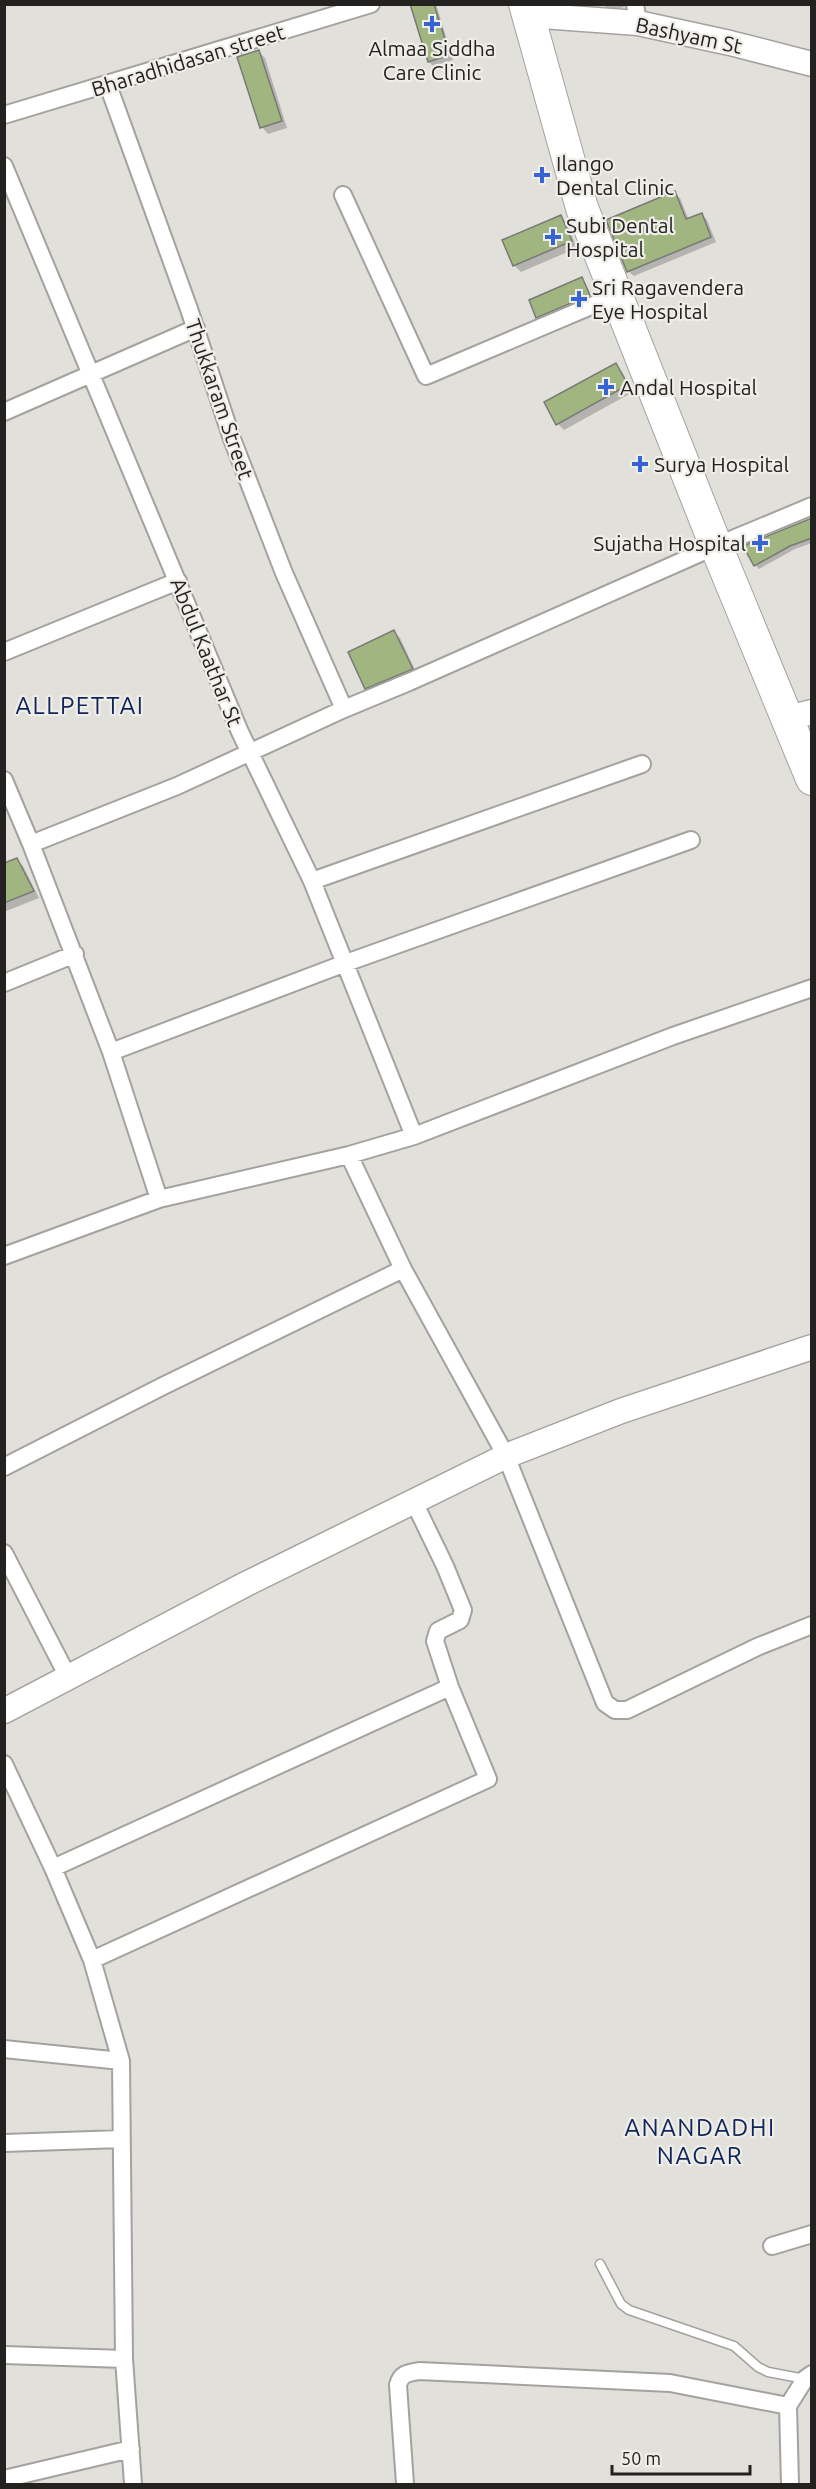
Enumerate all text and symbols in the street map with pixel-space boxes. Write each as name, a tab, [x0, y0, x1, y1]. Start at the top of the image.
street label: Bashyam St	[634, 12, 744, 58]
marker: Almaa Siddha Care Clinic	[423, 15, 441, 33]
street label: Bharadhidasan street	[88, 19, 288, 101]
place label: Almaa Siddha Care Clinic	[368, 36, 496, 84]
place label: Ilango Dental Clinic	[556, 151, 674, 199]
marker: Ilango Dental Clinic	[533, 166, 551, 184]
place label: Subi Dental Hospital	[566, 213, 674, 261]
marker: Subi Dental Hospital	[544, 228, 562, 246]
place label: Sri Ragavendera Eye Hospital	[592, 275, 744, 323]
marker: Sri Ragavendera Eye Hospital	[570, 290, 588, 308]
street label: Thukkaram Street	[181, 316, 259, 482]
place label: Andal Hospital	[620, 375, 757, 399]
marker: Andal Hospital	[597, 378, 615, 396]
place label: Surya Hospital	[654, 452, 789, 476]
marker: Surya Hospital	[631, 455, 649, 473]
place label: Sujatha Hospital	[593, 531, 746, 555]
marker: Sujatha Hospital	[751, 534, 769, 552]
street label: Abdul Kaathar St	[166, 574, 248, 730]
district label: ALLPETTAI	[15, 692, 145, 719]
district label: ANANDADHI NAGAR	[624, 2114, 776, 2169]
scale bar	[612, 2438, 750, 2476]
text: 50 m	[621, 2448, 661, 2468]

